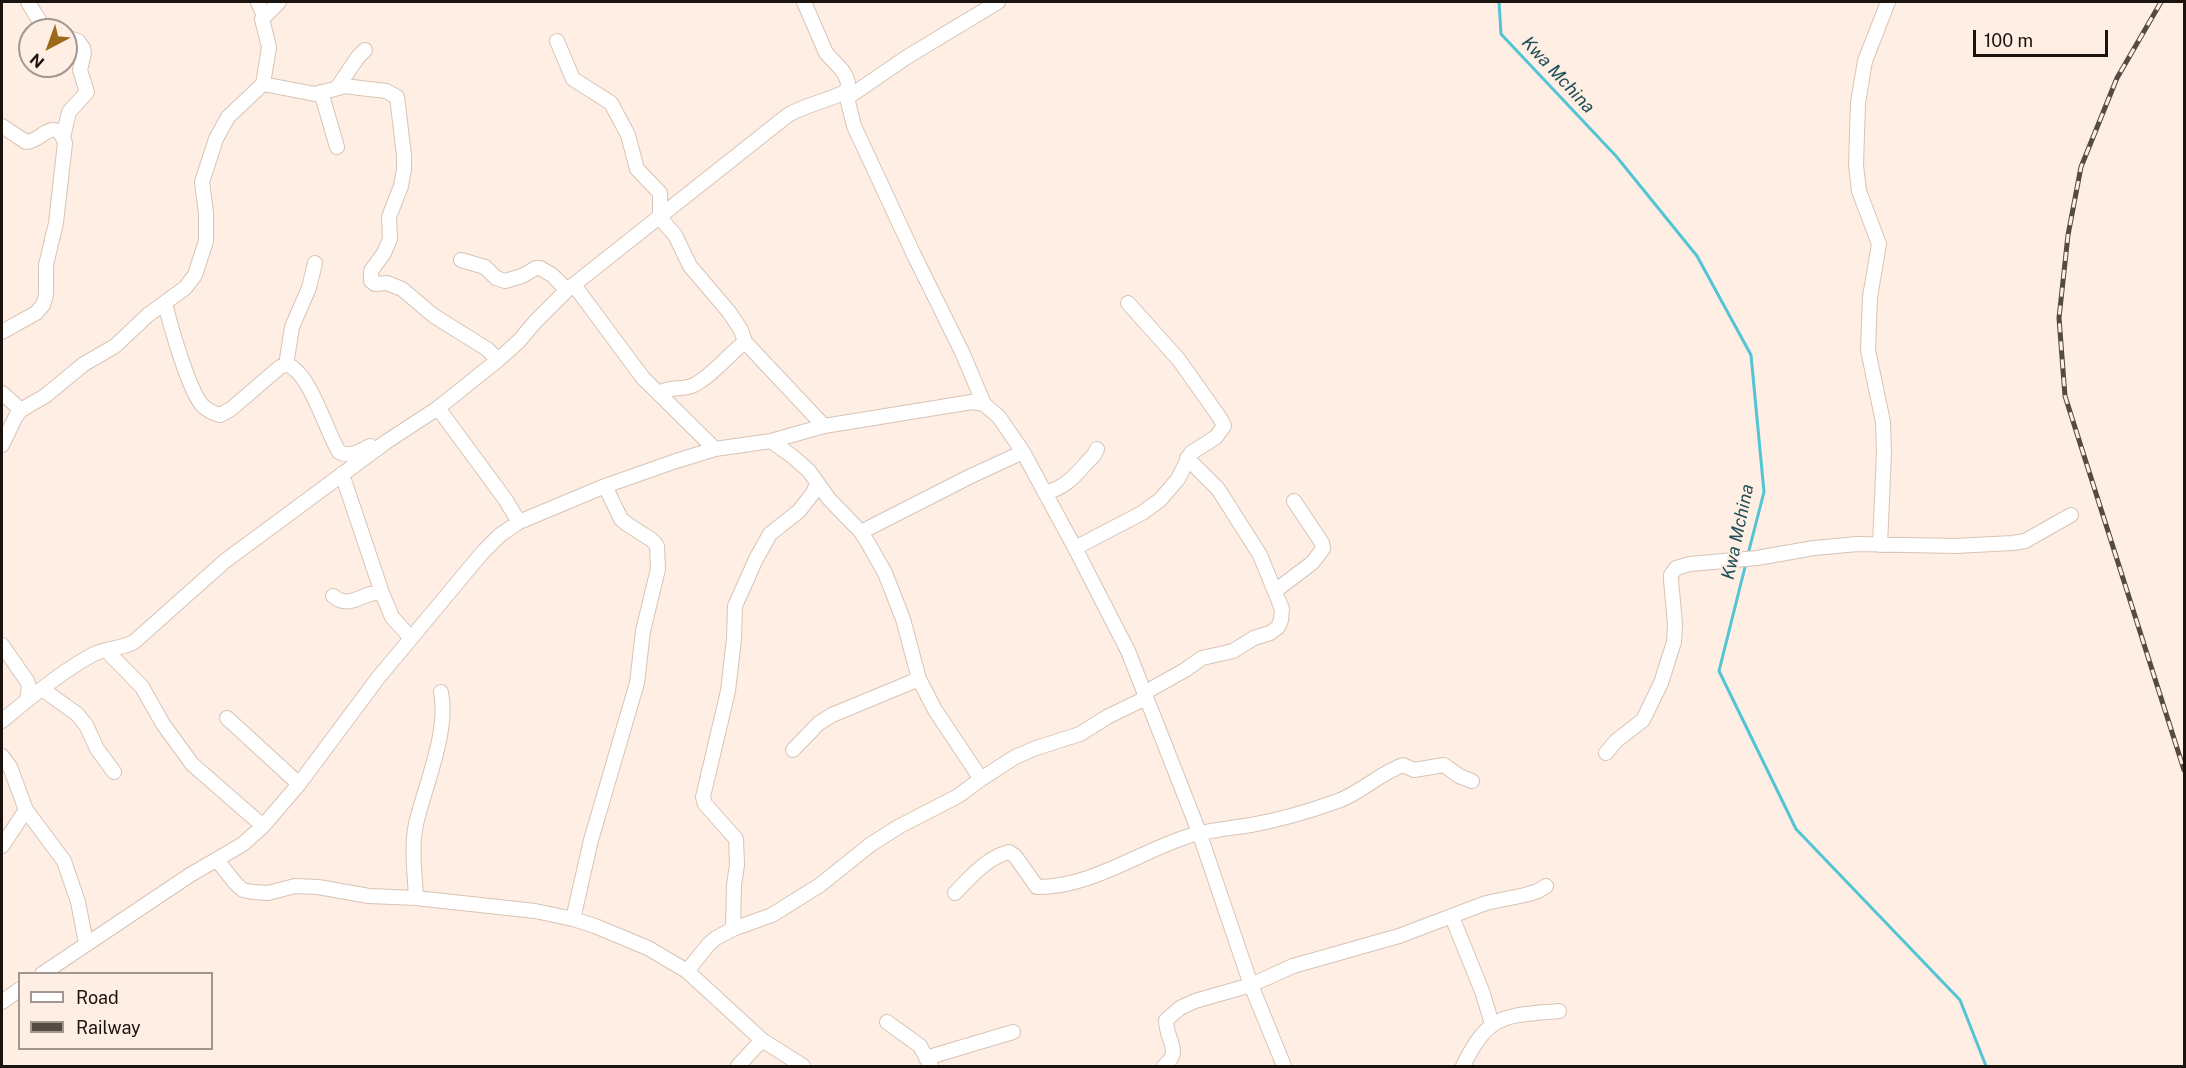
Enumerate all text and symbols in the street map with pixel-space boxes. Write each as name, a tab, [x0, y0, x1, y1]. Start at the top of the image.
north arrow	[18, 18, 78, 78]
scale bar	[1976, 18, 2111, 56]
text: 100 m	[1984, 30, 2033, 51]
water label: Kwa Mchina	[1517, 32, 1599, 118]
text: N	[26, 49, 48, 72]
water label: Kwa Mchina	[1717, 482, 1759, 582]
legend	[18, 972, 213, 1050]
text: Road	[76, 987, 119, 1008]
text: Railway	[76, 1017, 141, 1038]

